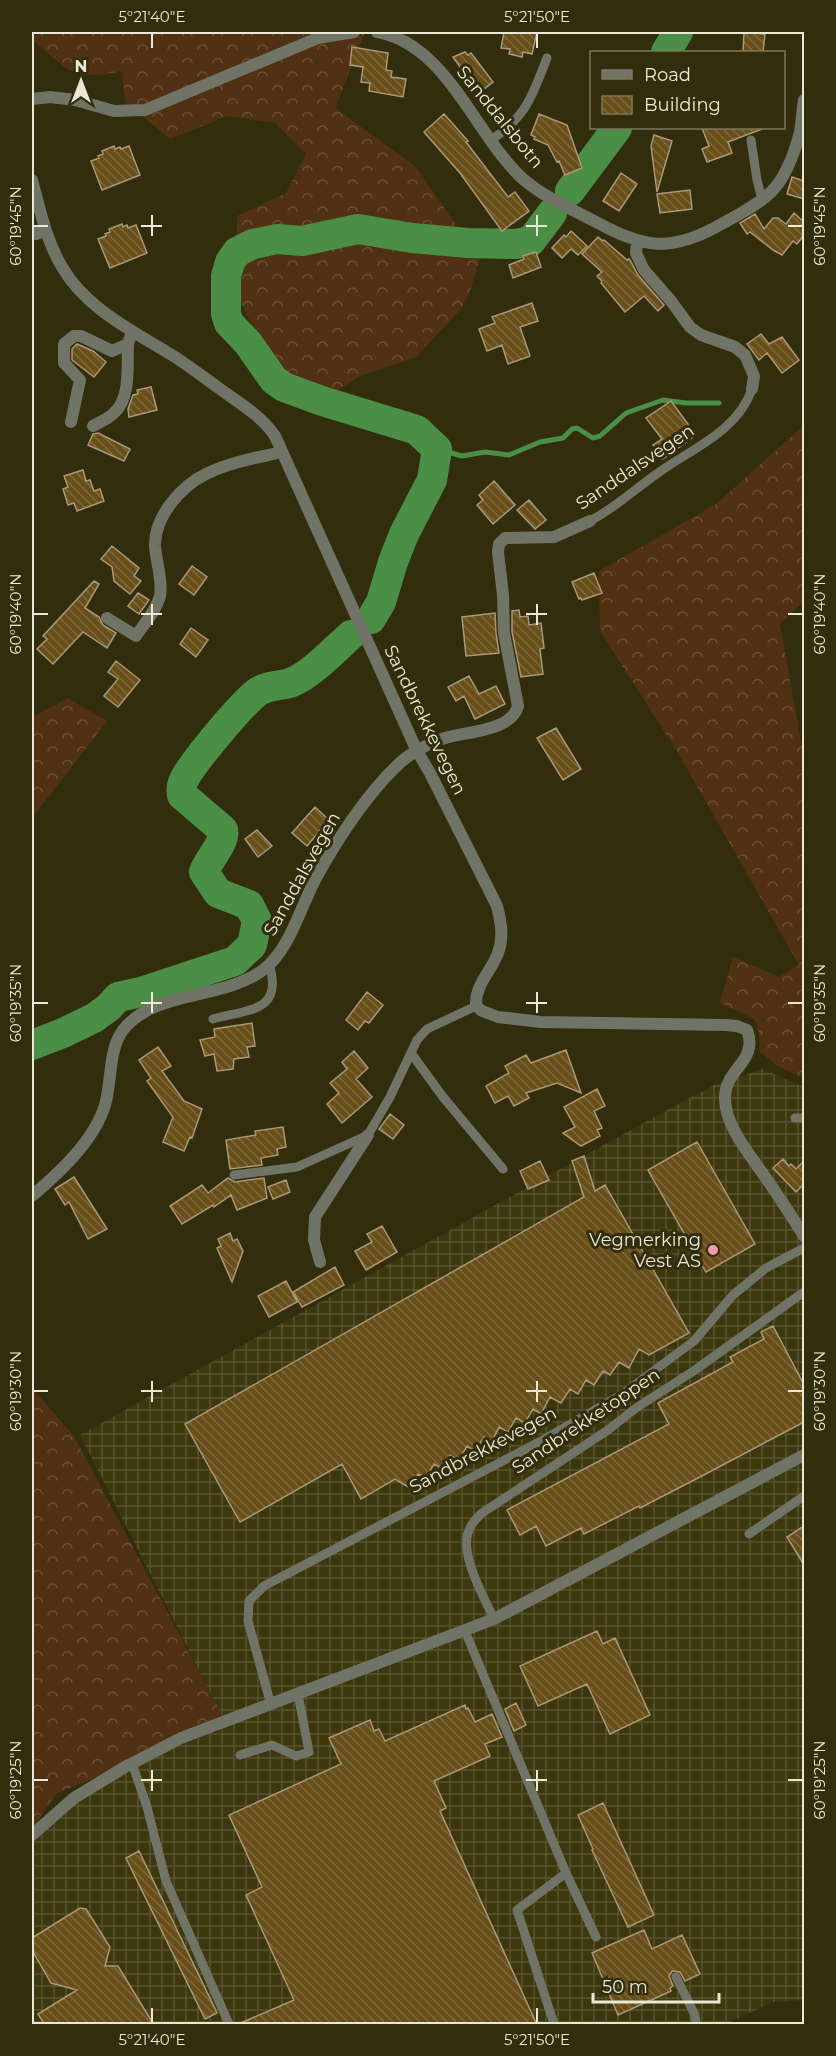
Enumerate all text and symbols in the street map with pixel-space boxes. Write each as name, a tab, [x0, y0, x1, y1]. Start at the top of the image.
text: 5°21'40"E	[119, 7, 185, 26]
text: 5°21'50"E	[504, 7, 570, 26]
north arrow	[51, 51, 111, 111]
legend	[590, 51, 785, 129]
text: N	[75, 57, 87, 76]
street label: Sanddalsbotn	[452, 61, 548, 173]
text: Road	[644, 64, 691, 86]
text: Building	[644, 94, 721, 116]
text: 60°19'45"N	[6, 186, 25, 266]
text: 60°19'45"N	[810, 186, 829, 266]
street label: Sanddalsvegen	[572, 419, 698, 515]
text: 60°19'40"N	[6, 574, 25, 654]
text: 60°19'40"N	[810, 574, 829, 654]
street label: Sandbrekkevegen	[379, 642, 471, 798]
street label: Sanddalsvegen	[259, 808, 345, 940]
text: 60°19'35"N	[6, 964, 25, 1042]
text: 60°19'35"N	[810, 964, 829, 1042]
place label: Vegmerking Vest AS	[589, 1229, 701, 1272]
marker: Vegmerking Vest AS	[706, 1243, 720, 1257]
text: 60°19'30"N	[6, 1351, 25, 1431]
text: 60°19'30"N	[810, 1351, 829, 1431]
street label: Sandbrekketoppen	[508, 1363, 664, 1479]
street label: Sandbrekkevegen	[406, 1402, 560, 1498]
text: 60°19'25"N	[6, 1741, 25, 1819]
text: 60°19'25"N	[810, 1741, 829, 1819]
scale bar	[593, 1966, 719, 2004]
text: 50 m	[602, 1976, 648, 1998]
text: 5°21'40"E	[119, 2030, 185, 2049]
text: 5°21'50"E	[504, 2030, 570, 2049]

